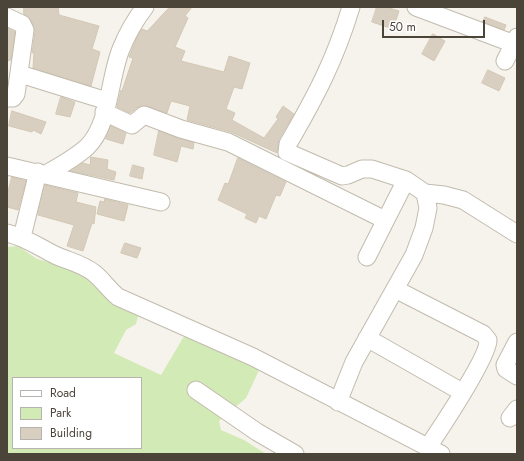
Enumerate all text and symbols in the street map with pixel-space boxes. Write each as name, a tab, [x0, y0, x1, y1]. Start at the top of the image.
scale bar	[384, 12, 487, 38]
text: 50 m	[389, 18, 416, 36]
legend	[12, 377, 142, 449]
text: Road	[50, 384, 76, 402]
text: Park	[50, 404, 71, 422]
text: Building	[50, 424, 92, 442]

